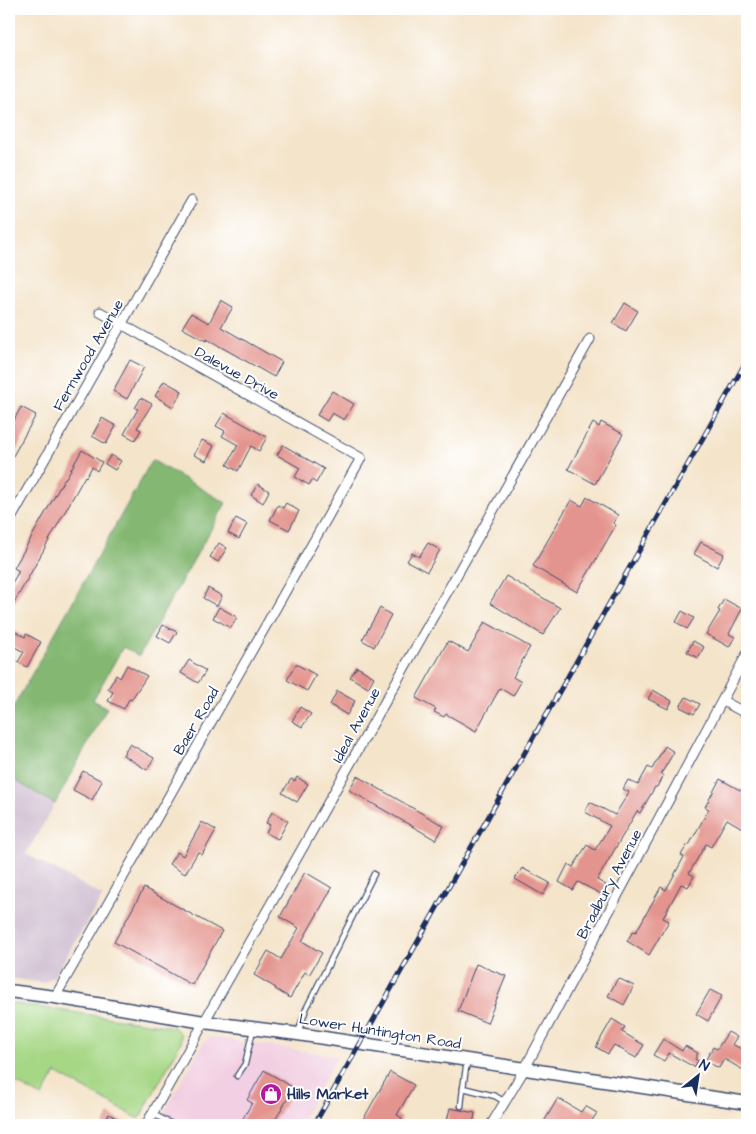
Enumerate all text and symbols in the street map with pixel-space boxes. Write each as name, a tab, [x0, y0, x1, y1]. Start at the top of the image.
street label: Fernwood Avenue	[48, 296, 129, 415]
street label: Dalevue Drive	[191, 342, 283, 405]
street label: Baer Road	[169, 683, 224, 759]
street label: Ideal Avenue	[327, 684, 386, 767]
street label: Bradbury Avenue	[572, 826, 648, 943]
street label: Lower Huntington Road	[297, 1008, 463, 1056]
north arrow	[674, 1052, 724, 1102]
text: N	[695, 1055, 713, 1077]
shop icon: Hills Market	[259, 1082, 283, 1106]
place label: Hills Market	[287, 1084, 369, 1105]

